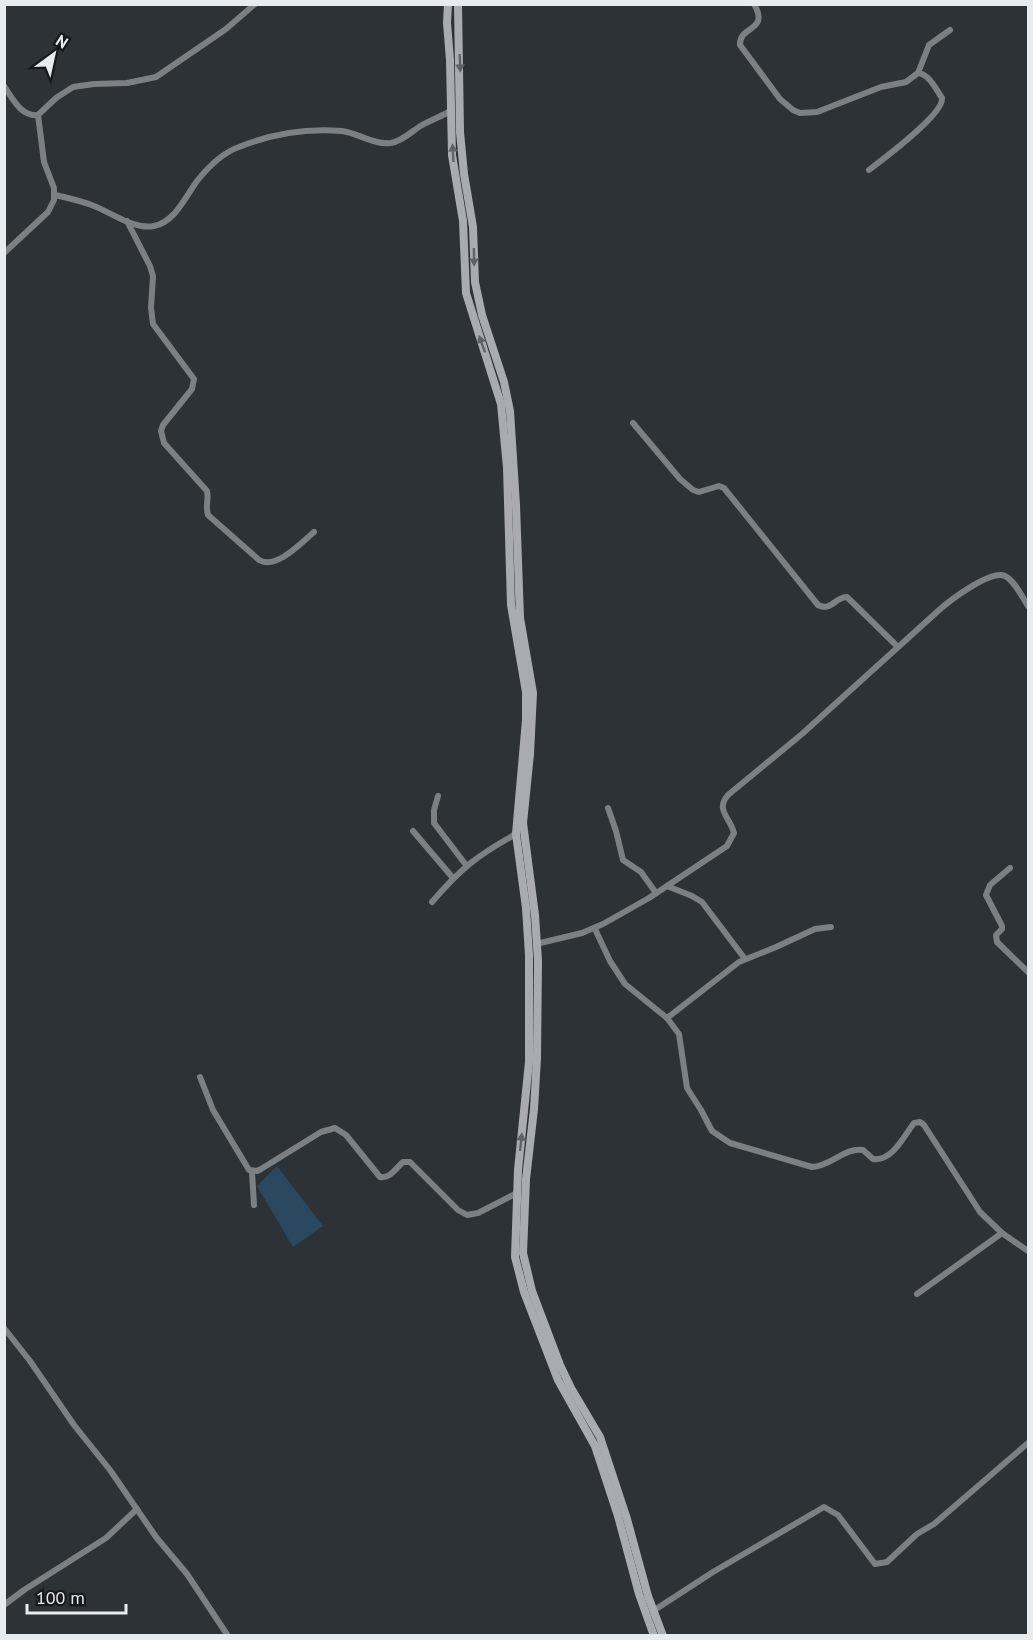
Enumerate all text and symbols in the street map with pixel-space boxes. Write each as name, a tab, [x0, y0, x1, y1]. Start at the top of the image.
north arrow	[24, 24, 84, 84]
text: N	[52, 30, 72, 53]
one-way arrow	[455, 53, 464, 72]
one-way arrow	[448, 143, 457, 162]
one-way arrow	[469, 247, 479, 266]
one-way arrow	[476, 335, 486, 353]
one-way arrow	[516, 1132, 526, 1151]
scale bar	[27, 1577, 126, 1615]
text: 100 m	[36, 1586, 85, 1609]

